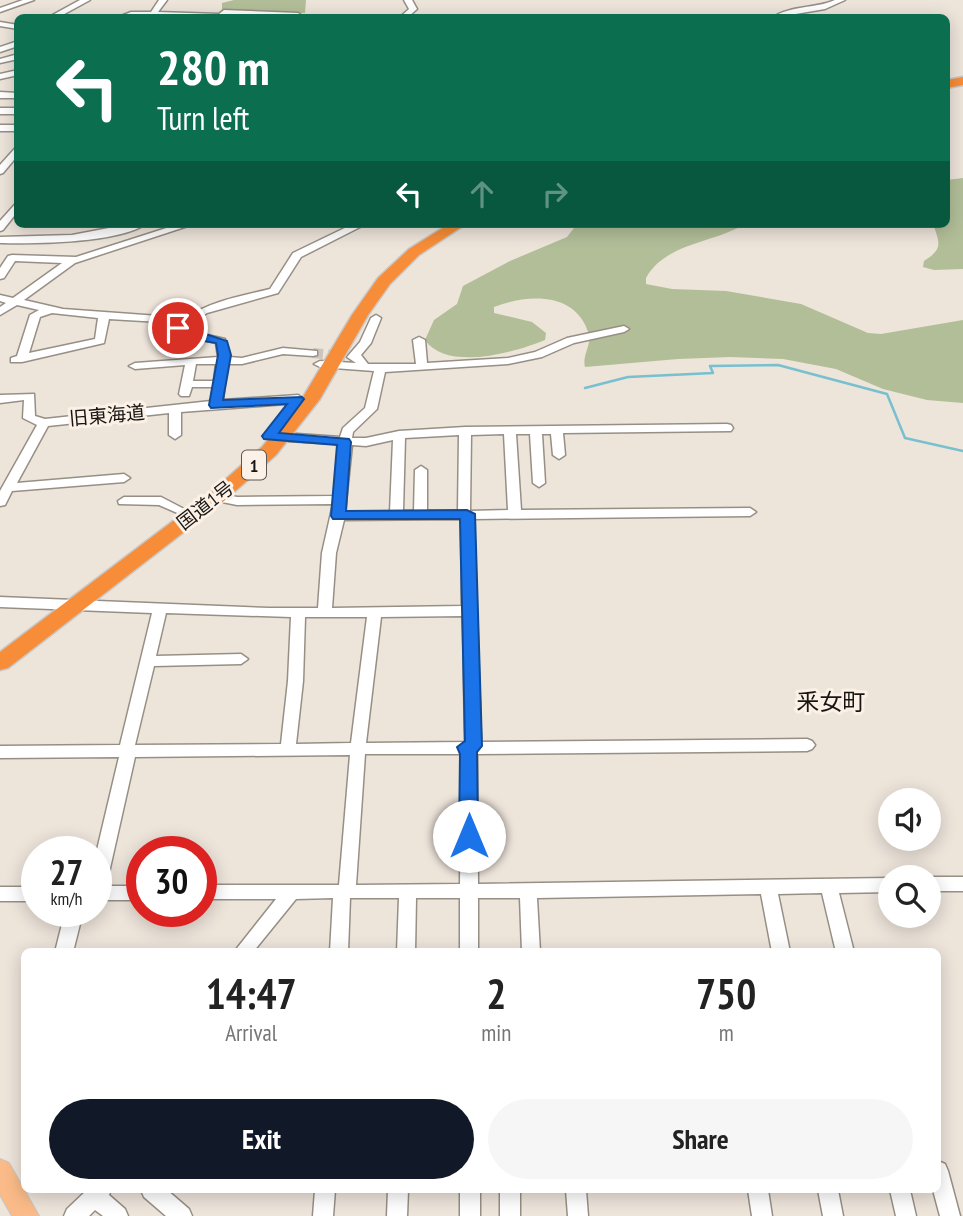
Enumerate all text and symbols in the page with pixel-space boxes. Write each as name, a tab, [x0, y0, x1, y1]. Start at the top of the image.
text: 280 m	[157, 35, 270, 99]
icon: left	[42, 42, 133, 133]
text: Turn left	[157, 97, 249, 139]
icon: left	[390, 175, 428, 213]
icon: ahead	[463, 175, 501, 213]
icon: right	[536, 175, 574, 213]
pin	[148, 298, 208, 358]
icon: arrive	[159, 309, 197, 347]
street label: 旧東海道	[68, 400, 146, 430]
road number: 1	[242, 450, 266, 480]
street label: 国道1号	[172, 475, 238, 535]
district label: 釆女町	[797, 687, 866, 716]
map controls	[878, 788, 941, 928]
button: sound	[878, 788, 941, 851]
position arrow	[432, 799, 506, 873]
speed limit sign: 30	[126, 836, 217, 927]
text: 27	[50, 849, 83, 895]
button: search	[878, 865, 941, 928]
text: km/h	[51, 887, 82, 910]
text: 14:47	[206, 966, 297, 1021]
text: 2	[486, 966, 506, 1021]
text: 750	[696, 966, 756, 1021]
text: Arrival	[225, 1018, 277, 1047]
text: min	[481, 1018, 511, 1047]
text: m	[719, 1018, 734, 1047]
button: Exit	[49, 1099, 474, 1179]
button: Share	[488, 1099, 913, 1179]

